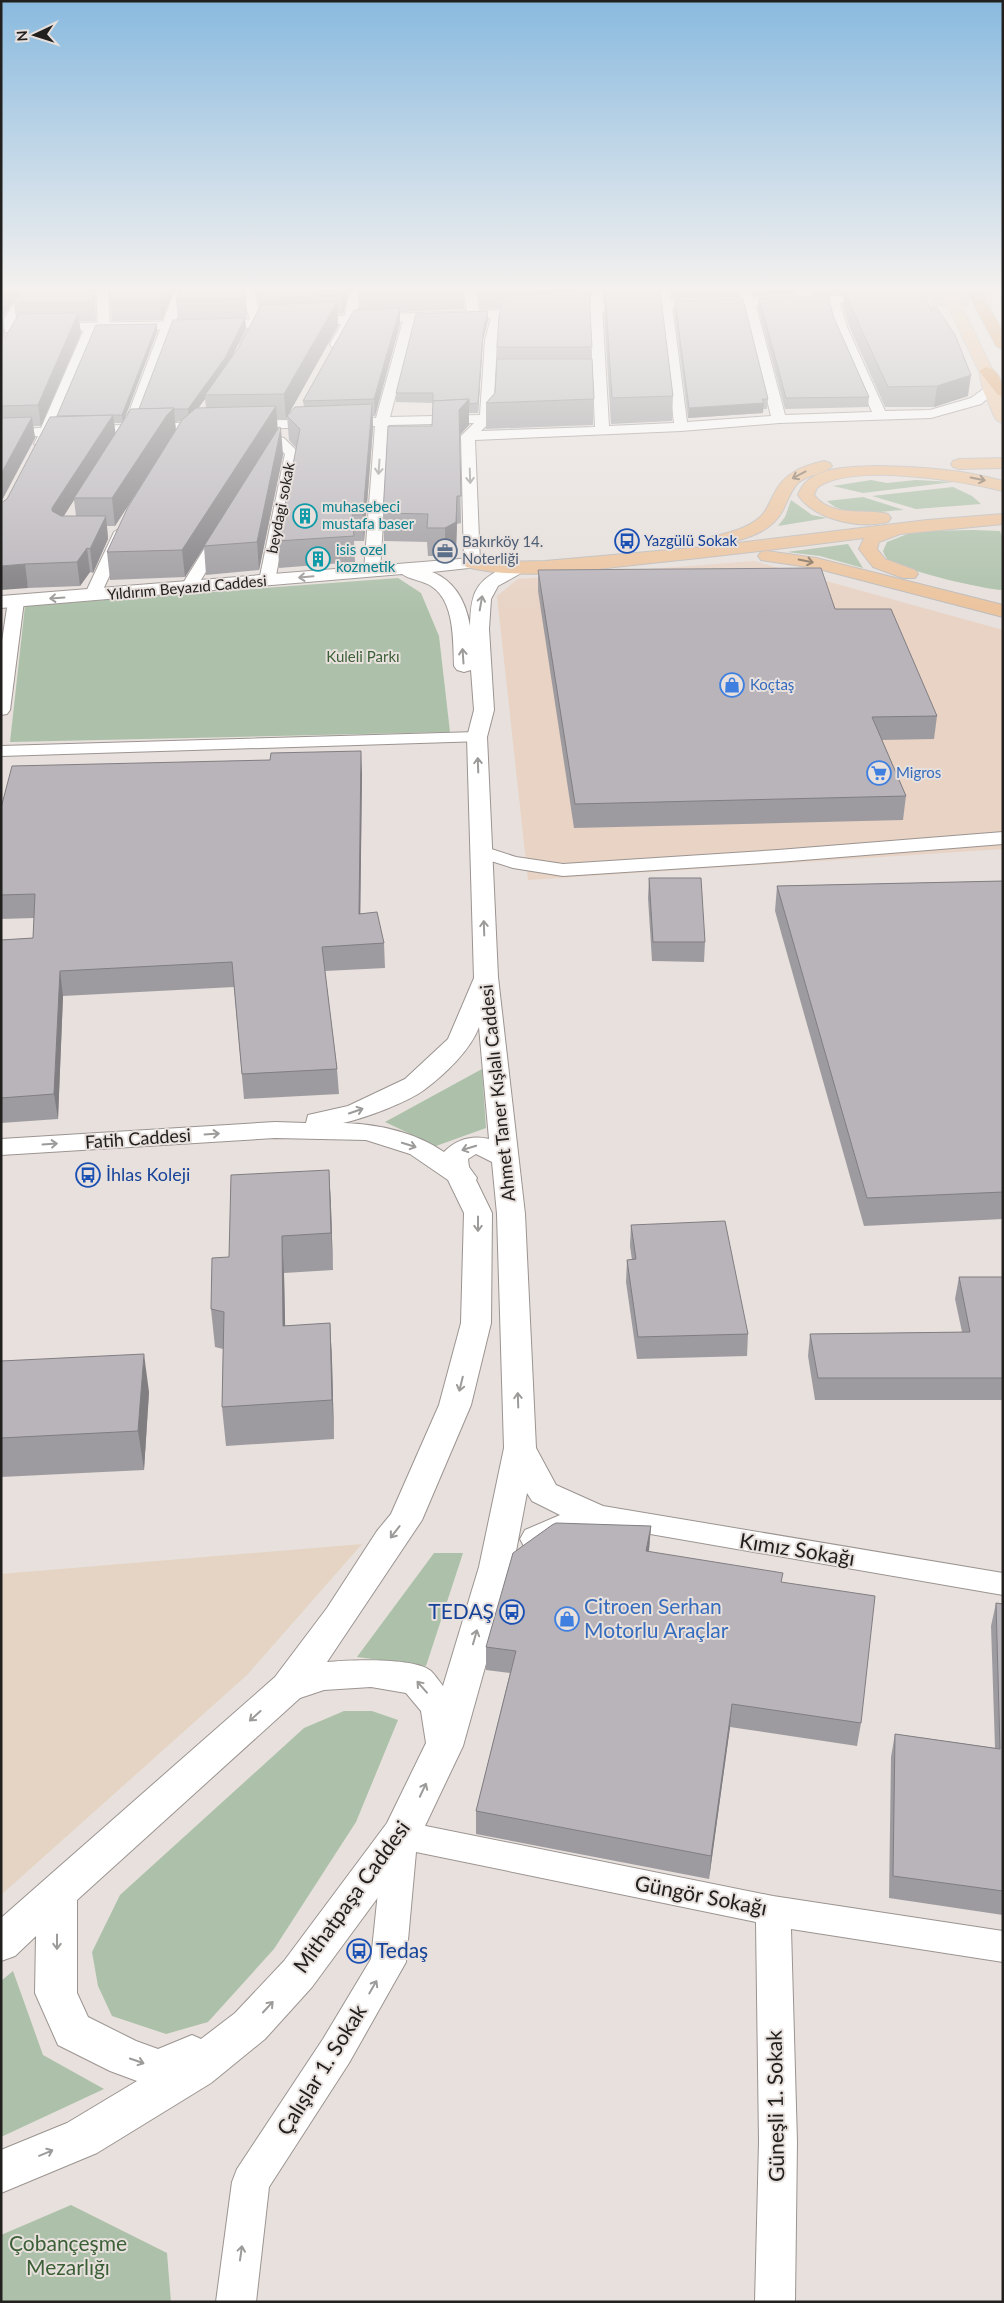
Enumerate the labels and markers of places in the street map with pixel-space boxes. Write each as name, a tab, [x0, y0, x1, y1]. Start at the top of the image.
place label: muhasebeci mustafa baser	[322, 497, 415, 532]
building icon: muhasebeci mustafa baser	[292, 503, 318, 529]
bus stop icon: Yazgülü Sokak	[614, 528, 640, 554]
place label: Yazgülü Sokak	[644, 531, 738, 549]
place label: Bakırköy 14. Noterliği	[462, 532, 543, 567]
office icon: Bakırköy 14. Noterliği	[432, 538, 458, 564]
place label: isis ozel kozmetik	[336, 540, 396, 575]
building icon: isis ozel kozmetik	[305, 546, 331, 572]
shop icon: Koçtaş	[719, 672, 745, 698]
place label: Koçtaş	[750, 675, 794, 693]
supermarket icon: Migros	[866, 760, 892, 786]
place label: Migros	[896, 763, 941, 781]
bus stop icon: İhlas Koleji	[75, 1162, 101, 1188]
place label: İhlas Koleji	[106, 1163, 190, 1185]
place label: Citroen Serhan Motorlu Araçlar	[584, 1593, 729, 1642]
place label: TEDAŞ	[428, 1598, 494, 1623]
bus stop icon: TEDAŞ	[499, 1599, 525, 1625]
shop icon: Citroen Serhan Motorlu Araçlar	[554, 1606, 580, 1632]
place label: Tedaş	[376, 1937, 428, 1962]
bus stop icon: Tedaş	[346, 1938, 372, 1964]

